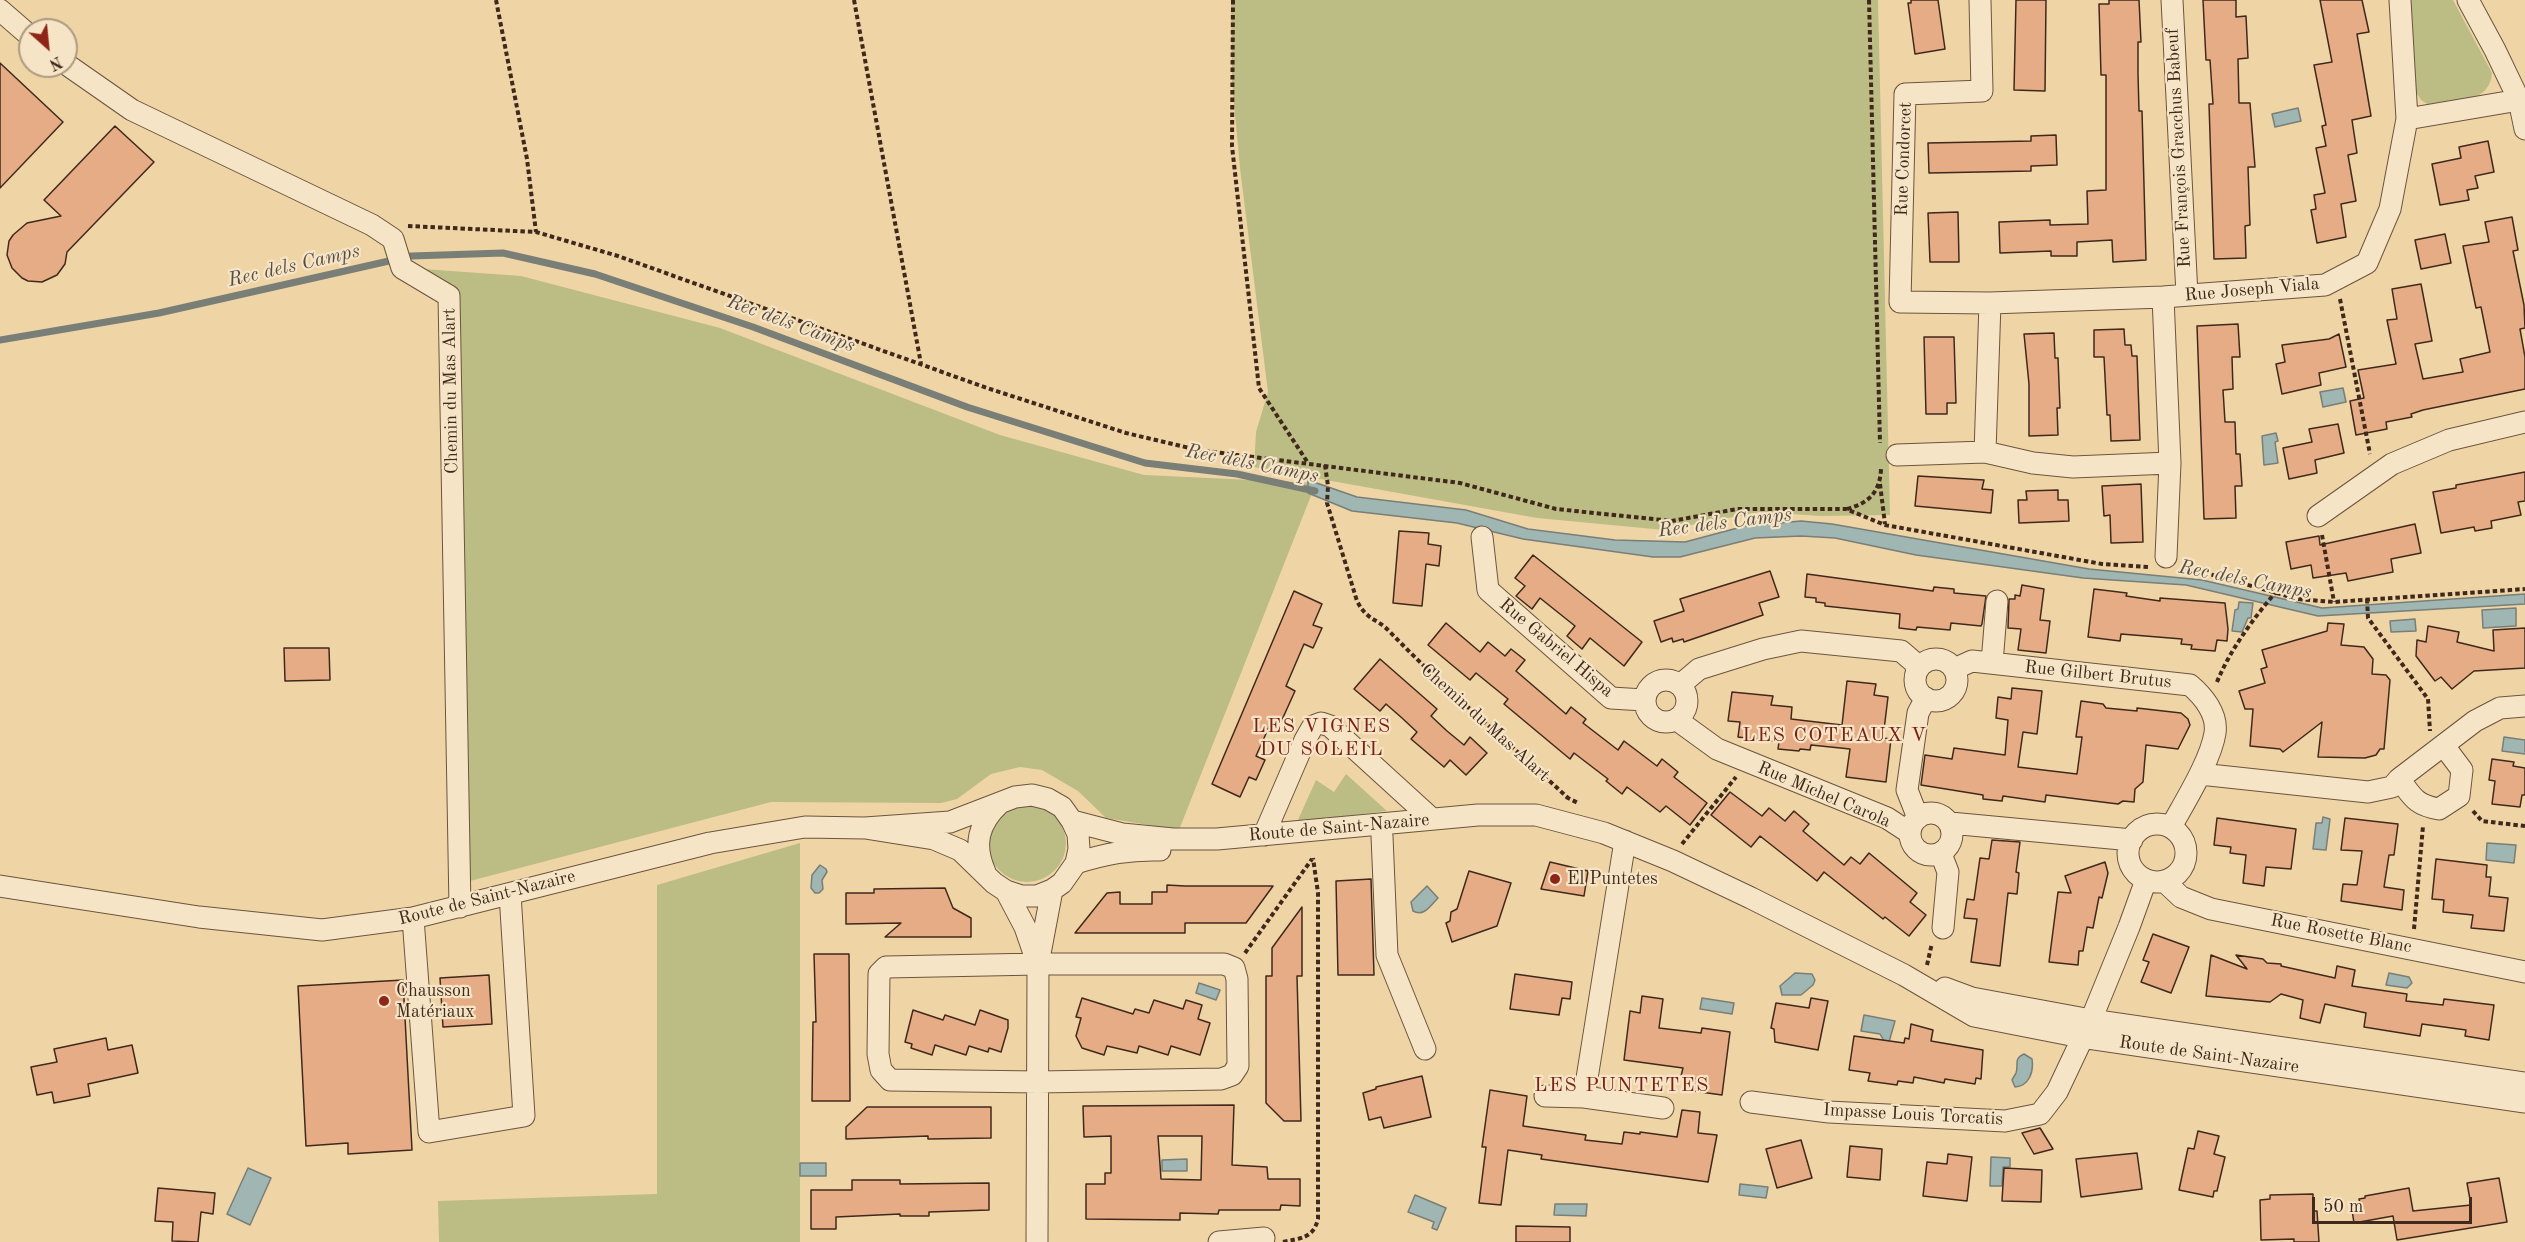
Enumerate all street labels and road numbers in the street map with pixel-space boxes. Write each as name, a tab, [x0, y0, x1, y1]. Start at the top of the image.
street label: Rue François Gracchus Babeuf	[2162, 28, 2196, 268]
street label: Rue Condorcet	[1891, 101, 1917, 217]
street label: Rue Joseph Viala	[2184, 273, 2320, 307]
street label: Chemin du Mas Alart	[439, 308, 463, 474]
street label: Rue Gabriel Hispa	[1495, 594, 1617, 702]
street label: Rue Gilbert Brutus	[2023, 657, 2173, 693]
street label: Chemin du Mas Alart	[1416, 659, 1554, 787]
street label: Rue Michel Carola	[1754, 757, 1894, 833]
street label: Route de Saint-Nazaire	[1248, 809, 1430, 847]
street label: Route de Saint-Nazaire	[396, 866, 578, 930]
street label: Rue Rosette Blanc	[2269, 910, 2413, 958]
street label: Route de Saint-Nazaire	[2118, 1032, 2300, 1078]
street label: Impasse Louis Torcatis	[1822, 1099, 2004, 1131]

